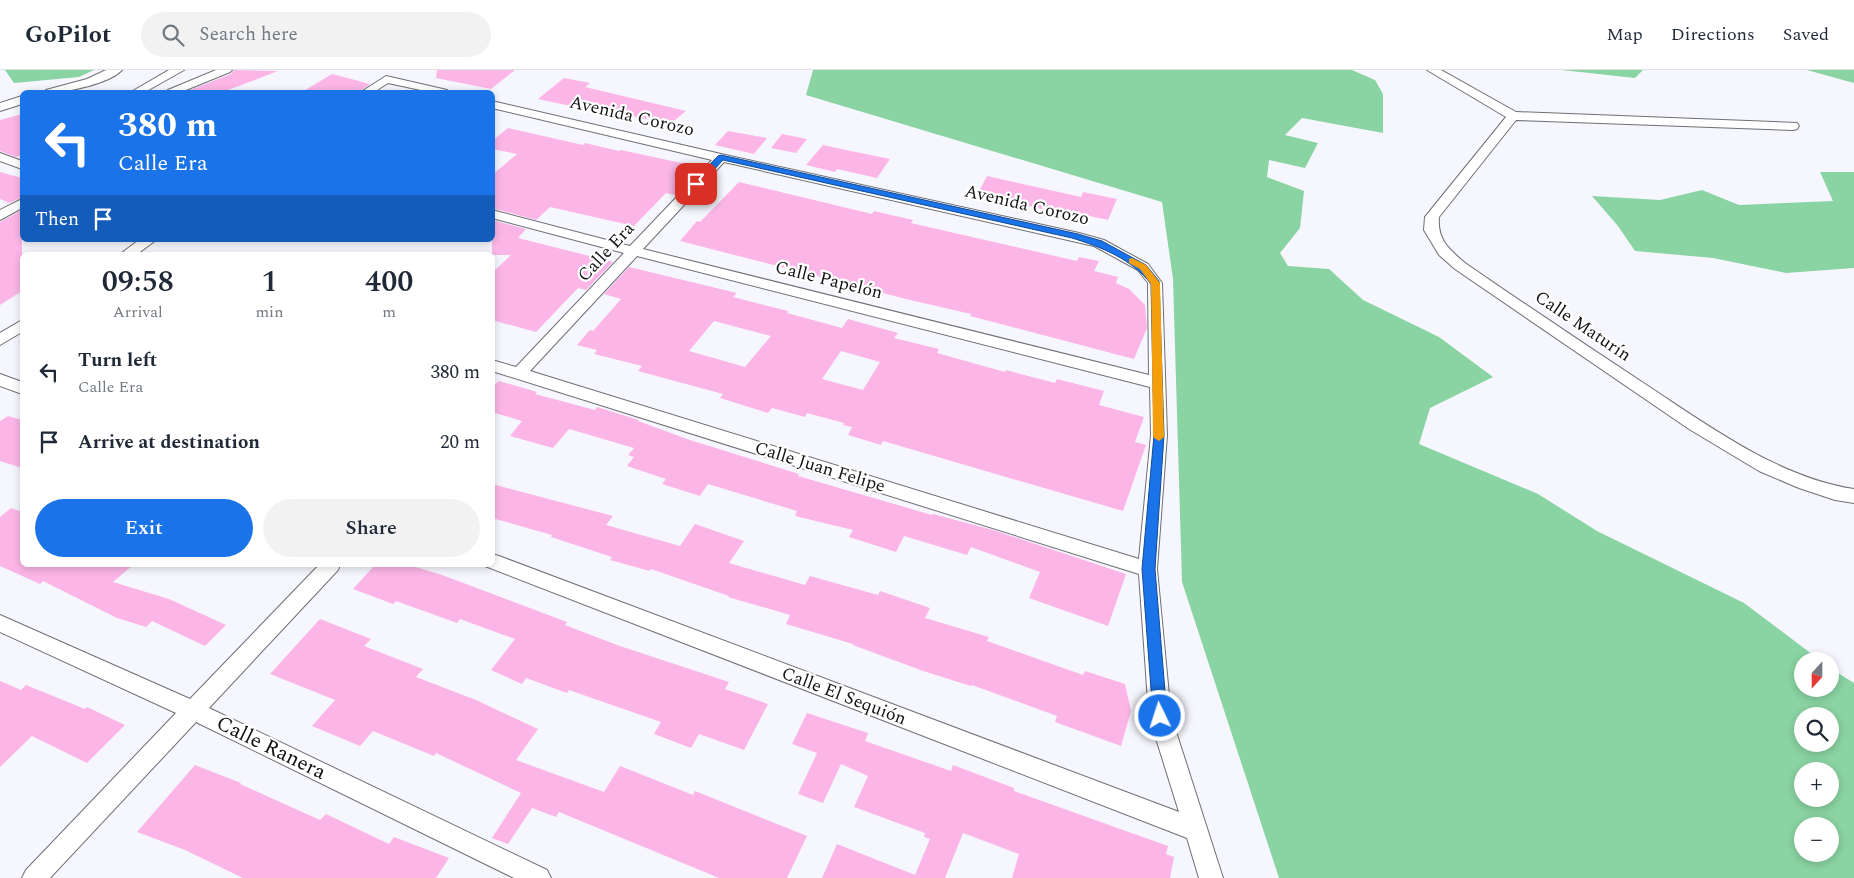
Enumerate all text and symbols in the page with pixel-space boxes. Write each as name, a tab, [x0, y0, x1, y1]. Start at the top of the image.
search box	[141, 12, 491, 57]
text: GoPilot	[25, 17, 111, 53]
text: Search here	[199, 20, 298, 49]
icon: search	[159, 21, 187, 49]
text: Map	[1607, 21, 1643, 48]
text: Directions	[1671, 21, 1755, 48]
text: Saved	[1783, 21, 1829, 48]
street label: Avenida Corozo	[567, 89, 697, 143]
text: 380 m	[118, 99, 217, 152]
icon: left	[35, 110, 100, 175]
text: Calle Era	[118, 147, 208, 180]
pin	[675, 163, 717, 205]
icon: arrive	[682, 170, 710, 198]
street label: Avenida Corozo	[962, 178, 1092, 232]
text: Then	[35, 205, 79, 234]
icon: arrive	[89, 205, 117, 233]
street label: Calle Era	[571, 216, 641, 288]
street label: Calle Papelón	[772, 254, 886, 306]
text: 09:58	[102, 259, 174, 305]
text: 1	[261, 259, 277, 305]
text: 400	[365, 259, 413, 305]
street label: Calle Maturín	[1529, 284, 1637, 368]
text: Arrival	[113, 300, 163, 324]
text: min	[255, 300, 283, 324]
text: m	[382, 300, 396, 324]
text: Turn left	[78, 346, 157, 375]
icon: left	[35, 358, 63, 386]
text: 380 m	[430, 358, 480, 387]
text: Calle Era	[78, 375, 143, 399]
icon: arrive	[35, 428, 63, 456]
text: Arrive at destination	[78, 428, 260, 457]
text: 20 m	[440, 428, 480, 457]
street label: Calle Juan Felipe	[751, 434, 889, 500]
button: Exit	[35, 499, 253, 557]
button: Share	[263, 499, 480, 557]
north arrow	[1794, 652, 1839, 698]
map controls	[1794, 652, 1839, 862]
street label: Calle El Sequión	[778, 660, 910, 732]
position arrow	[1133, 689, 1185, 741]
button: search	[1794, 707, 1839, 752]
street label: Calle Ranera	[211, 708, 332, 789]
button: +	[1794, 762, 1839, 807]
button: −	[1794, 817, 1839, 862]

